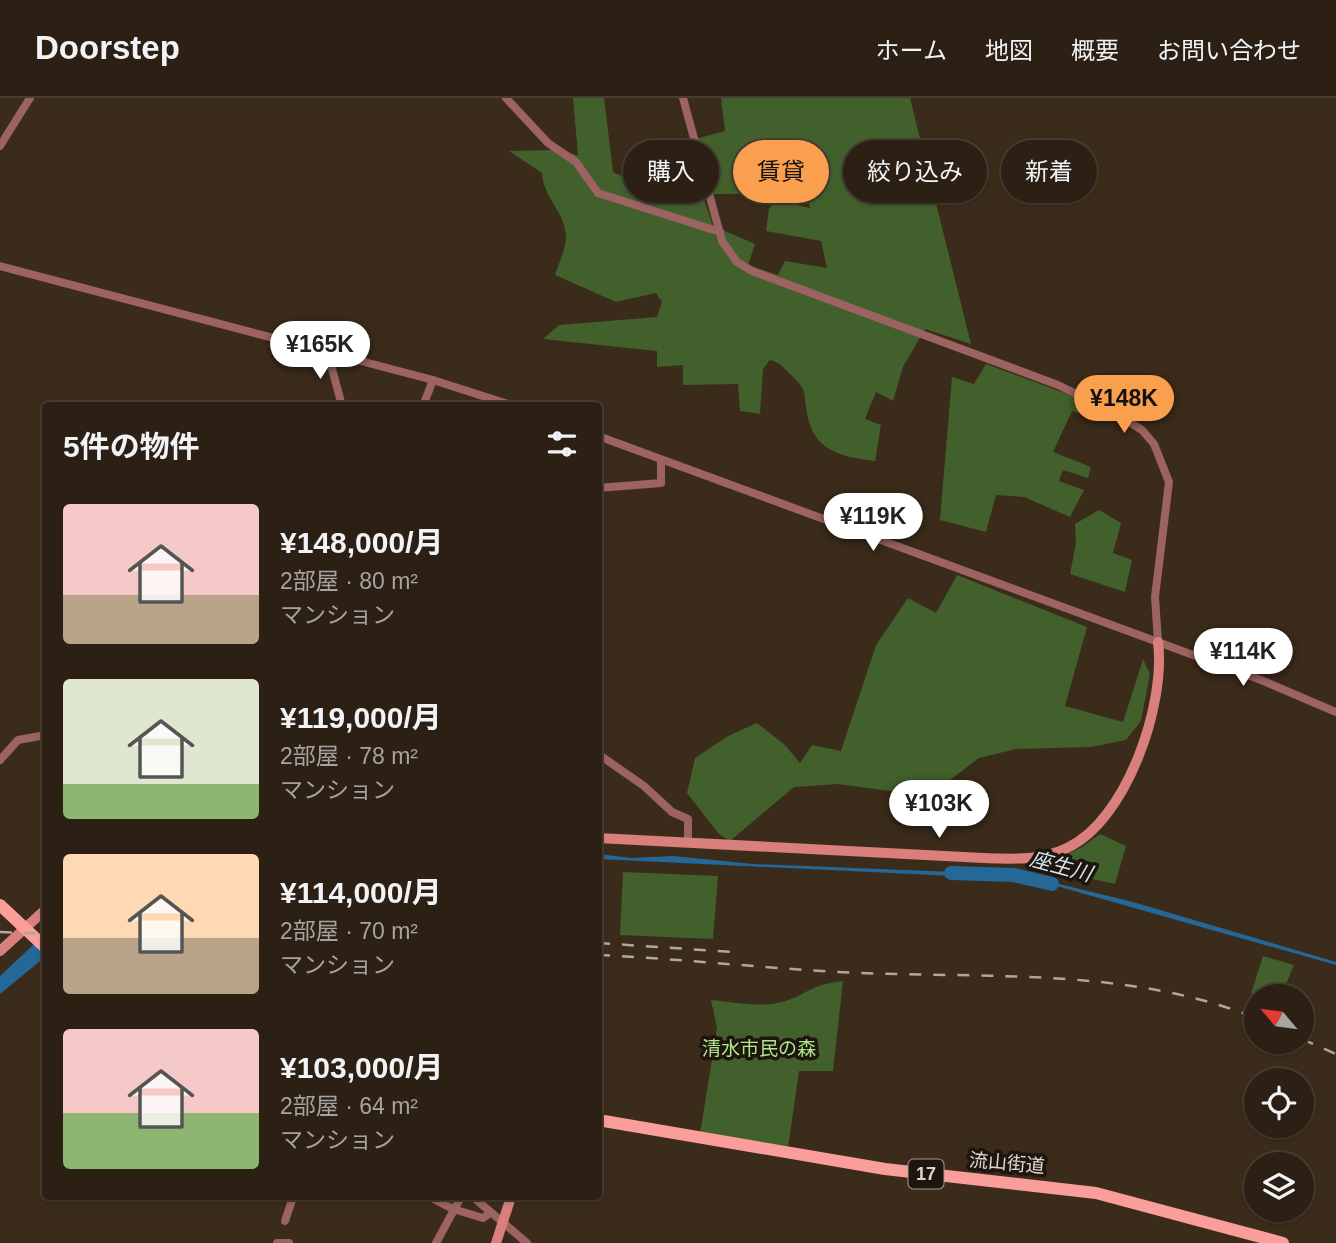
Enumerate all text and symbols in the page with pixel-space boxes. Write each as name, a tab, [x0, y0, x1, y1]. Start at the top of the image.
text: Doorstep	[35, 29, 180, 66]
text: ホーム	[876, 37, 947, 64]
text: 地図	[985, 37, 1033, 64]
text: 概要	[1071, 37, 1119, 64]
text: お問い合わせ	[1157, 37, 1301, 64]
chip: 購入	[623, 140, 719, 203]
chip: 賃貸	[733, 140, 829, 203]
chip: 絞り込み	[843, 140, 987, 203]
chip: 新着	[1001, 140, 1097, 203]
pin: ¥165K	[271, 322, 369, 381]
text: ¥165K	[286, 331, 354, 357]
pin: ¥148K	[1075, 376, 1173, 435]
text: ¥148K	[1090, 385, 1158, 411]
icon: filters	[543, 425, 581, 463]
text: 5件の物件	[63, 430, 200, 463]
pin: ¥119K	[824, 494, 922, 553]
text: ¥119K	[840, 503, 906, 529]
text: ¥148,000/月	[280, 526, 443, 559]
icon: home	[119, 532, 203, 616]
text: 2部屋 · 80 m²	[280, 568, 418, 594]
text: マンション	[280, 602, 395, 628]
pin: ¥114K	[1194, 628, 1292, 688]
text: ¥114K	[1210, 638, 1276, 664]
text: ¥119,000/月	[280, 701, 442, 734]
icon: home	[119, 707, 203, 791]
text: 2部屋 · 78 m²	[280, 743, 418, 769]
text: マンション	[280, 777, 395, 803]
pin: ¥103K	[890, 780, 988, 840]
text: ¥103K	[905, 790, 973, 816]
water label: 座生川	[1028, 847, 1096, 886]
text: ¥114,000/月	[280, 876, 442, 909]
icon: home	[119, 882, 203, 966]
text: 2部屋 · 70 m²	[280, 918, 418, 944]
text: マンション	[280, 952, 395, 978]
north arrow	[1244, 984, 1314, 1054]
map controls	[1244, 984, 1314, 1222]
park label: 清水市民の森	[702, 1038, 816, 1059]
text: ¥103,000/月	[280, 1051, 443, 1084]
icon: home	[119, 1057, 203, 1141]
button: locate	[1244, 1068, 1314, 1138]
text: 2部屋 · 64 m²	[280, 1093, 418, 1119]
text: マンション	[280, 1127, 395, 1153]
street label: 流山街道	[968, 1149, 1046, 1177]
button: layers	[1244, 1152, 1314, 1222]
road number: 17	[908, 1160, 944, 1189]

